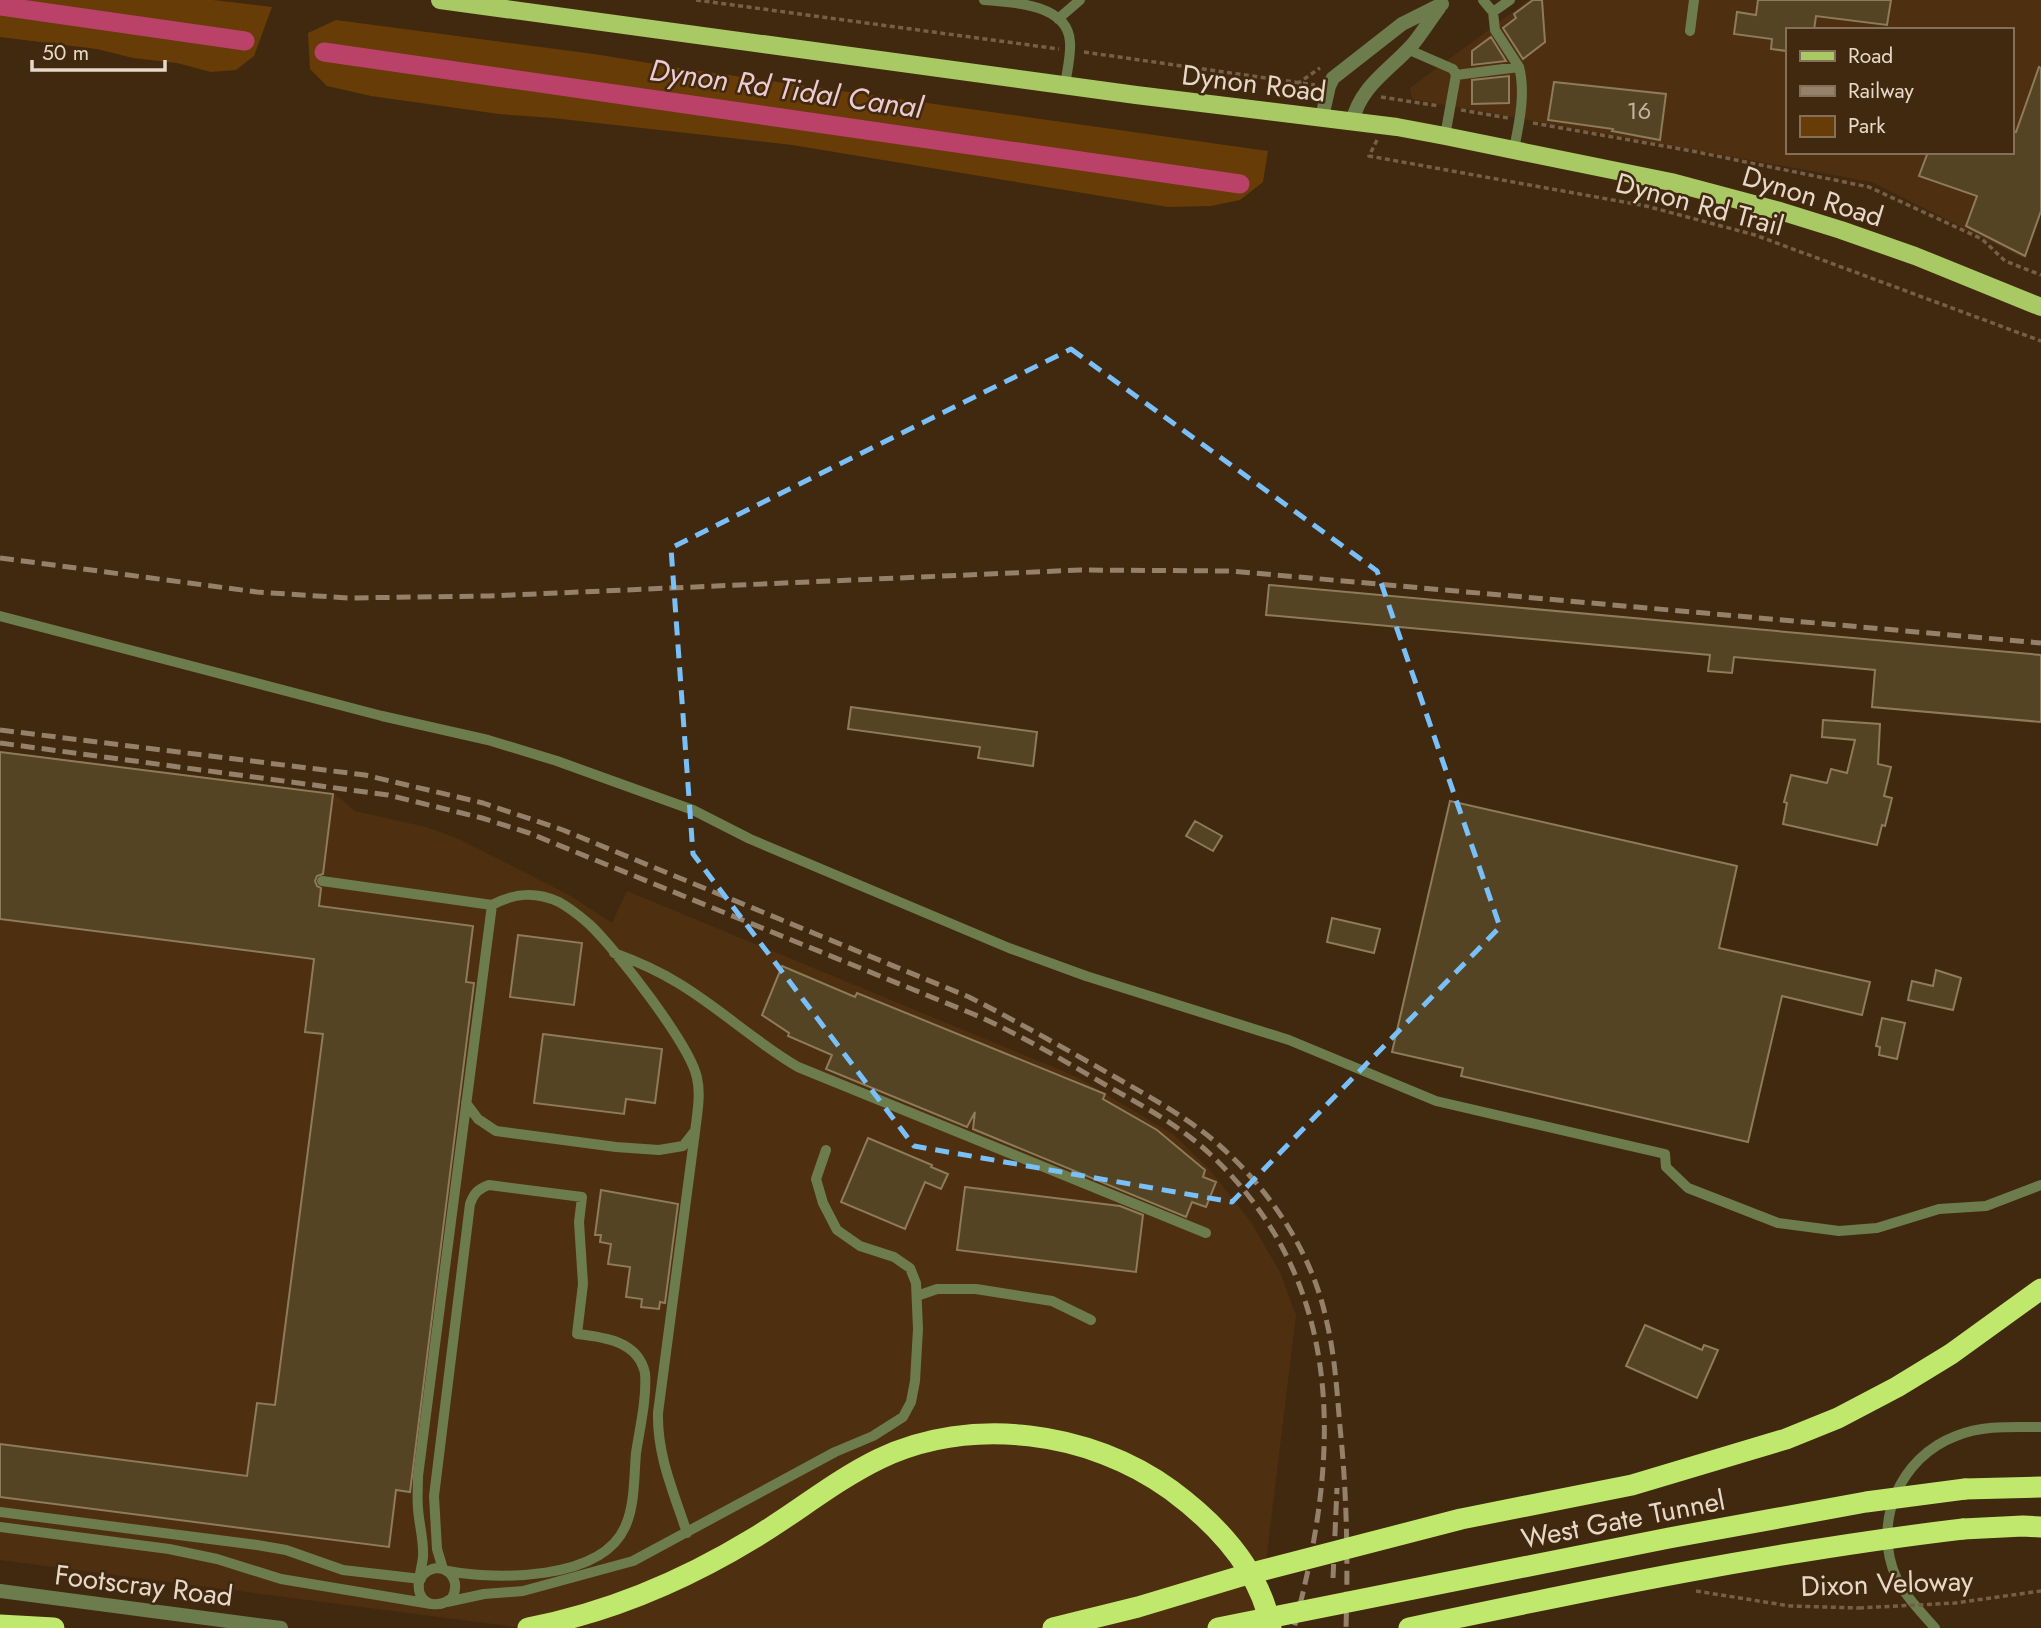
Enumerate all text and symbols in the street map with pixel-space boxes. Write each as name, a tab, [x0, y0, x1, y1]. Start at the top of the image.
scale bar	[32, 28, 164, 72]
legend	[1786, 28, 2013, 154]
text: 50 m	[42, 38, 89, 68]
text: Road	[1848, 41, 1893, 71]
water label: Dynon Rd Tidal Canal	[647, 48, 927, 129]
street label: Dynon Road	[1179, 54, 1329, 113]
text: Railway	[1848, 76, 1914, 106]
house number: 16	[1627, 93, 1651, 128]
text: Park	[1848, 111, 1886, 141]
street label: Dynon Road	[1737, 156, 1888, 237]
street label: Dynon Rd Trail	[1611, 162, 1788, 247]
street label: West Gate Tunnel	[1518, 1480, 1728, 1559]
street label: Footscray Road	[53, 1554, 235, 1617]
street label: Dixon Veloway	[1800, 1560, 1975, 1607]

